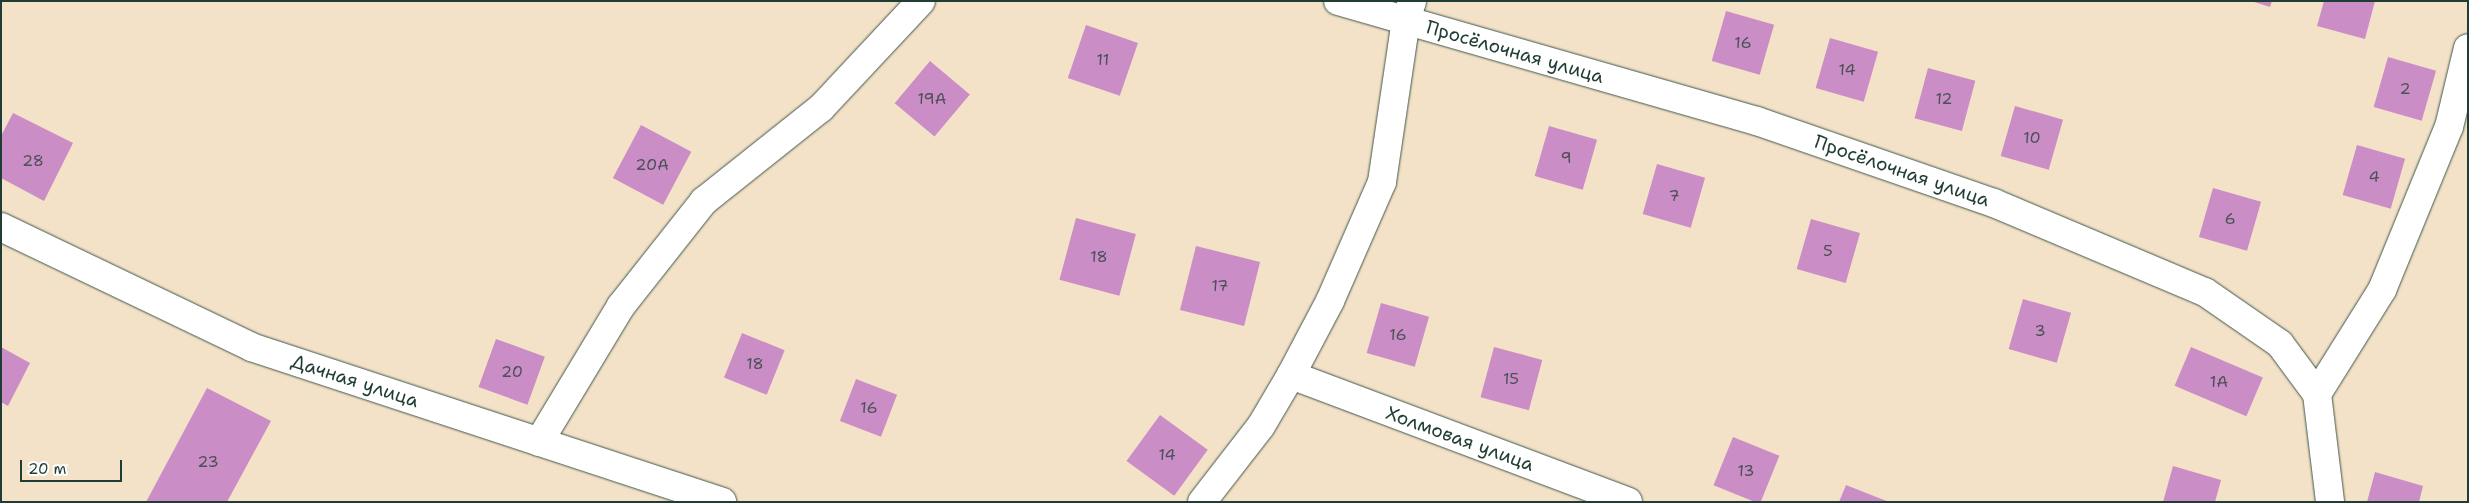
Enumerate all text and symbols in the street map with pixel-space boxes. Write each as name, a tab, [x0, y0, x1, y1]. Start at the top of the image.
street label: Просёлочная улица	[1423, 16, 1607, 88]
house number: 16	[1734, 33, 1752, 53]
house number: 11	[1097, 50, 1109, 70]
house number: 14	[1838, 60, 1856, 80]
house number: 2	[2399, 79, 2411, 99]
house number: 19А	[918, 89, 946, 109]
house number: 12	[1935, 89, 1953, 109]
house number: 10	[2023, 128, 2041, 148]
street label: Просёлочная улица	[1811, 130, 1993, 212]
house number: 9	[1560, 148, 1572, 168]
house number: 28	[22, 151, 44, 171]
house number: 20А	[635, 155, 669, 175]
house number: 4	[2368, 167, 2380, 187]
house number: 7	[1668, 186, 1680, 206]
house number: 6	[2224, 209, 2236, 229]
house number: 5	[1823, 241, 1833, 261]
house number: 18	[1090, 247, 1108, 267]
house number: 17	[1211, 276, 1229, 296]
house number: 3	[2034, 321, 2046, 341]
house number: 16	[1389, 325, 1407, 345]
street label: Дачная улица	[288, 350, 422, 412]
house number: 18	[746, 354, 764, 374]
house number: 20	[501, 362, 523, 382]
house number: 15	[1503, 369, 1519, 389]
house number: 1А	[2210, 372, 2228, 392]
house number: 16	[860, 398, 878, 418]
street label: Холмовая улица	[1383, 402, 1537, 476]
house number: 14	[1158, 445, 1176, 465]
scale bar	[22, 450, 125, 482]
house number: 23	[197, 452, 219, 472]
text: 20 m	[28, 459, 67, 479]
house number: 13	[1737, 461, 1755, 481]

